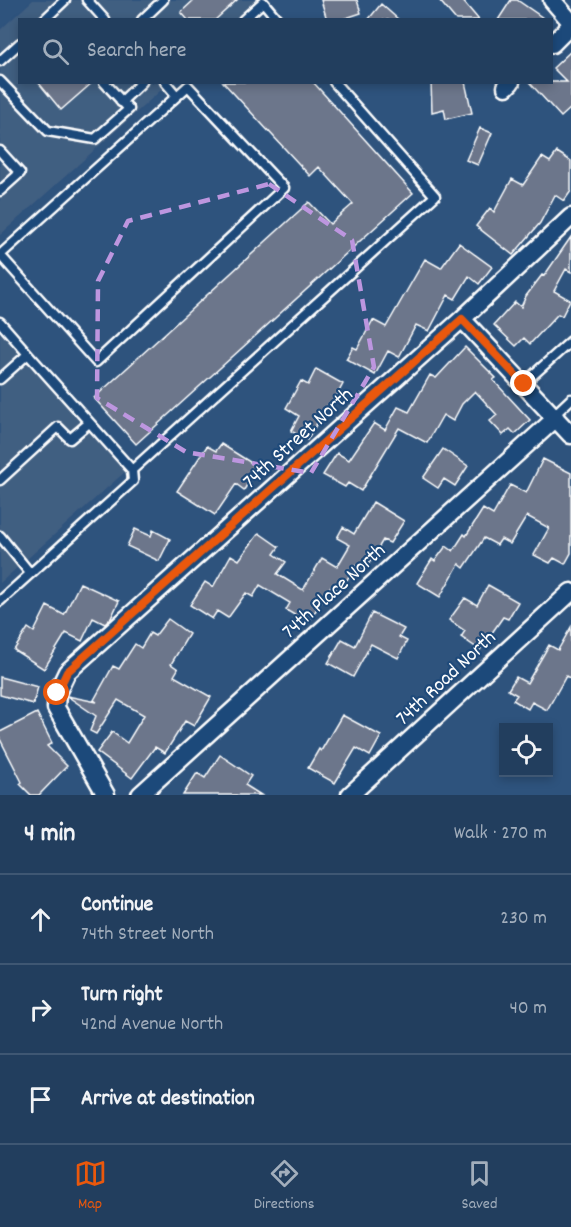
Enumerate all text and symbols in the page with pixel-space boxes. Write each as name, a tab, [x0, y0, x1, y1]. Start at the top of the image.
search box	[18, 18, 553, 84]
icon: search	[39, 35, 72, 68]
text: Search here	[87, 36, 186, 67]
route end	[510, 370, 536, 396]
street label: 74th Street North	[237, 381, 361, 497]
street label: 74th Place North	[276, 537, 394, 647]
street label: 74th Road North	[390, 625, 504, 734]
route start	[43, 679, 69, 705]
map controls	[499, 723, 553, 777]
button: locate	[499, 723, 553, 777]
text: 4 min	[24, 816, 75, 853]
text: Walk · 270 m	[454, 820, 547, 848]
text: Continue	[81, 890, 153, 921]
icon: ahead	[24, 903, 57, 936]
text: 230 m	[500, 905, 547, 933]
text: 74th Street North	[81, 921, 214, 949]
text: Turn right	[81, 980, 163, 1011]
icon: right	[24, 993, 57, 1026]
text: 40 m	[509, 995, 547, 1023]
text: 42nd Avenue North	[81, 1011, 223, 1039]
icon: arrive	[24, 1083, 57, 1116]
text: Arrive at destination	[81, 1084, 255, 1115]
tab: Map	[74, 1157, 107, 1216]
tab: Directions	[254, 1157, 314, 1216]
tab: Saved	[462, 1157, 497, 1216]

